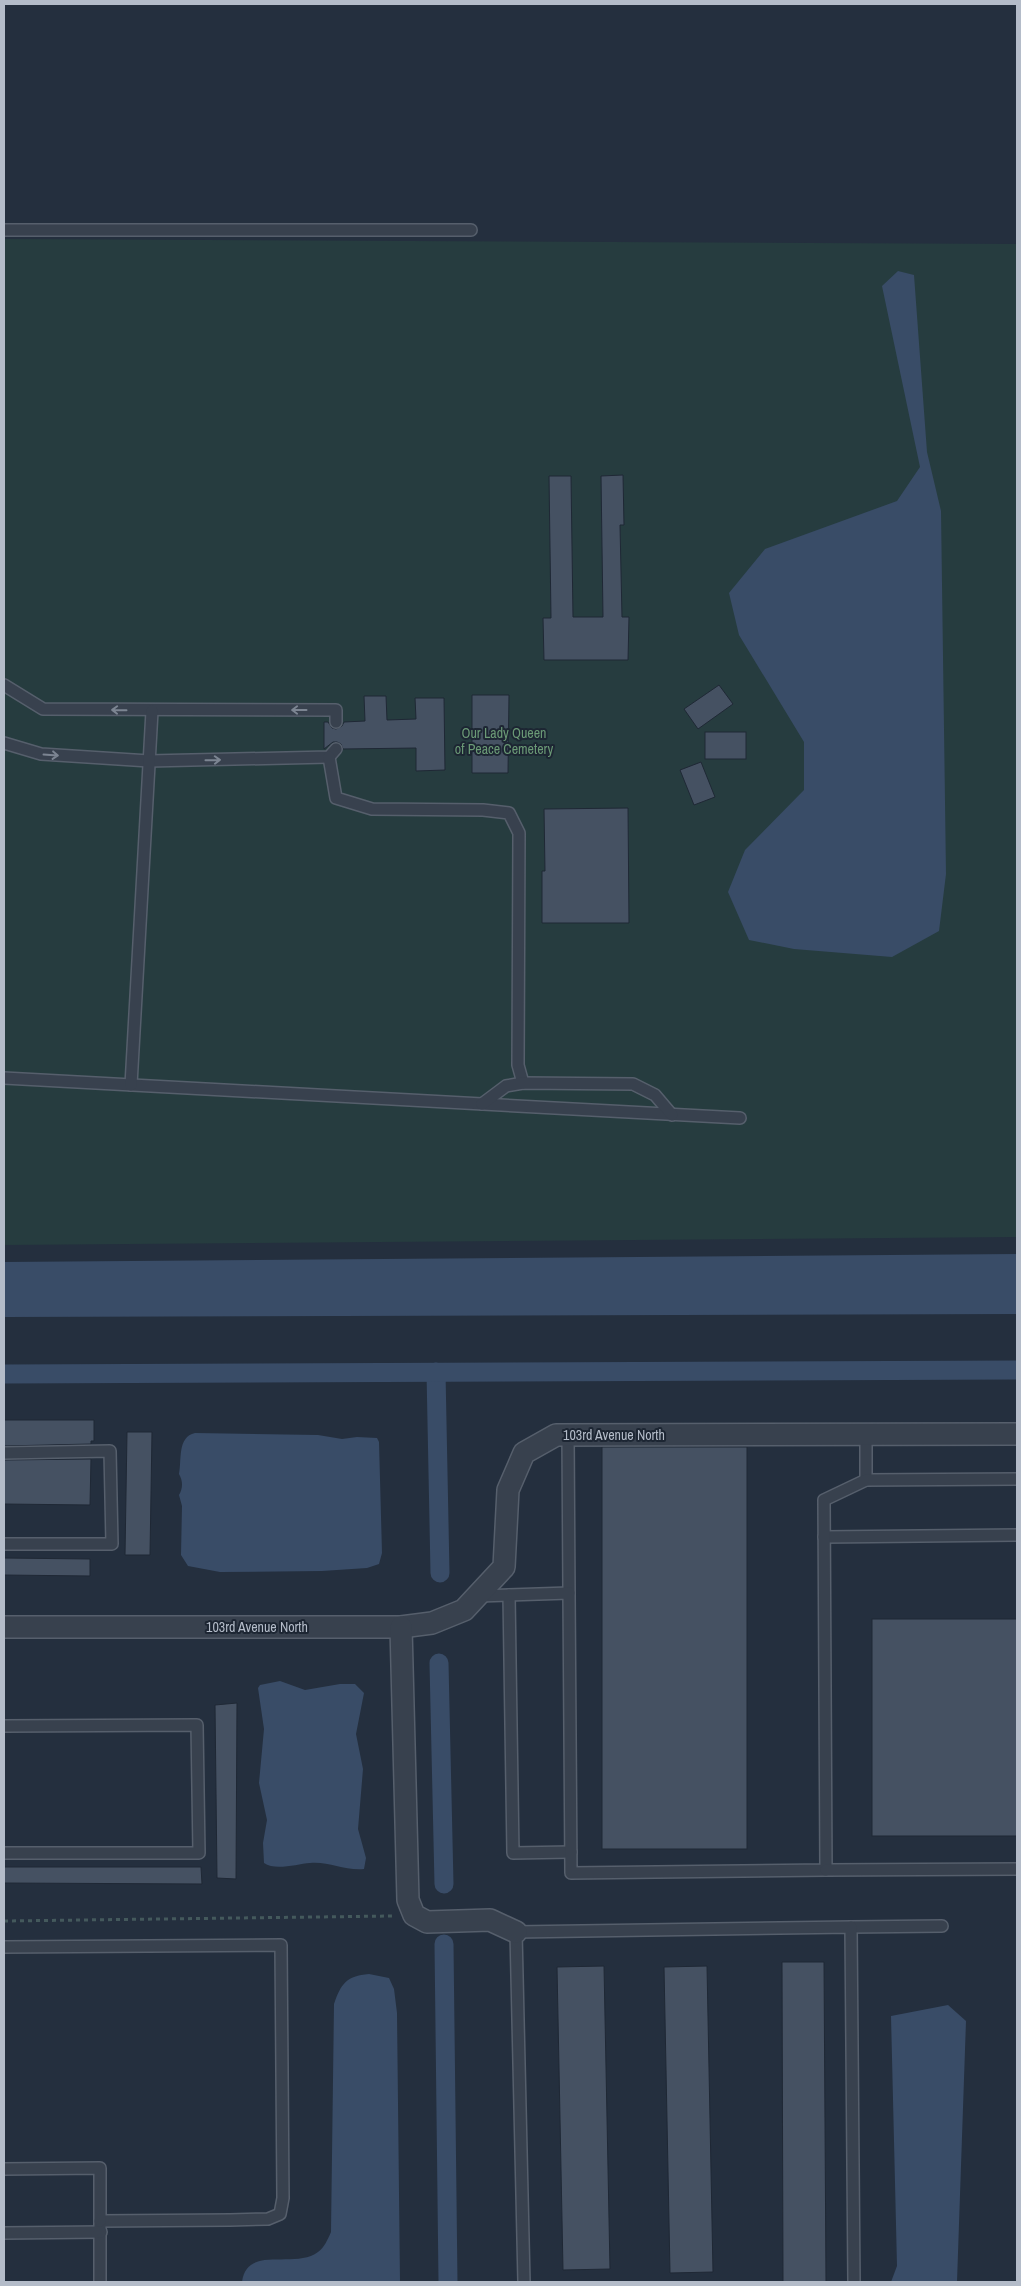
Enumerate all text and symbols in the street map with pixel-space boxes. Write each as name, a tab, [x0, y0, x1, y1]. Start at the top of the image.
one-way arrow	[111, 705, 128, 715]
one-way arrow	[291, 705, 308, 715]
park label: Our Lady Queen of Peace Cemetery	[455, 724, 553, 758]
one-way arrow	[42, 750, 58, 759]
one-way arrow	[205, 755, 221, 764]
street label: 103rd Avenue North	[563, 1426, 665, 1444]
street label: 103rd Avenue North	[206, 1618, 308, 1636]

